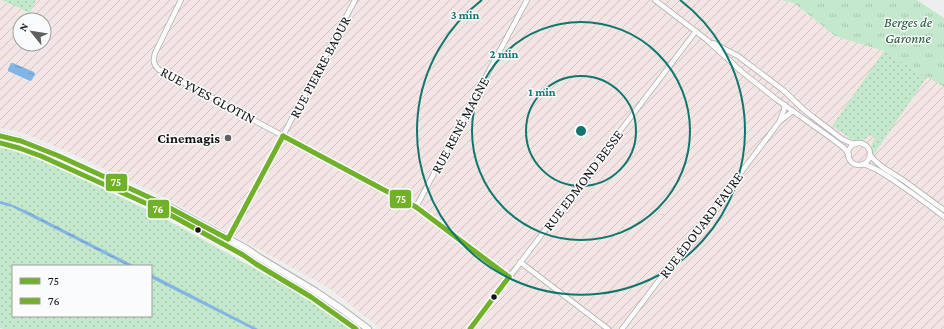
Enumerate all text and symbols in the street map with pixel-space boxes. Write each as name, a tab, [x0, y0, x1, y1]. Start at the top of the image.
text: 3 min	[451, 8, 479, 22]
north arrow	[12, 12, 52, 52]
street label: RUE PIERRE BAOUR	[286, 13, 354, 121]
park label: Berges de Garonne	[884, 14, 933, 46]
text: N	[16, 20, 31, 33]
text: 2 min	[490, 47, 519, 61]
street label: RUE YVES GLOTIN	[158, 63, 258, 127]
street label: RUE RENÉ MAGNE	[428, 74, 492, 176]
text: 1 min	[528, 85, 556, 99]
centre of rings	[574, 124, 588, 138]
street label: RUE EDMOND BESSE	[540, 126, 626, 233]
place label: Cinemagis	[157, 130, 220, 146]
marker: Cinemagis	[223, 133, 233, 143]
street label: RUE ÉDOUARD FAURE	[656, 169, 746, 281]
line badge: 75	[105, 173, 128, 192]
text: 75	[111, 176, 121, 188]
line badge: 75	[389, 189, 412, 209]
text: 75	[396, 193, 406, 205]
line badge: 76	[147, 199, 170, 219]
text: 76	[152, 203, 164, 215]
unlabelled marker	[193, 225, 203, 235]
legend	[12, 265, 152, 317]
text: 75	[48, 274, 59, 288]
unlabelled marker	[489, 292, 499, 302]
text: 76	[48, 294, 60, 308]

